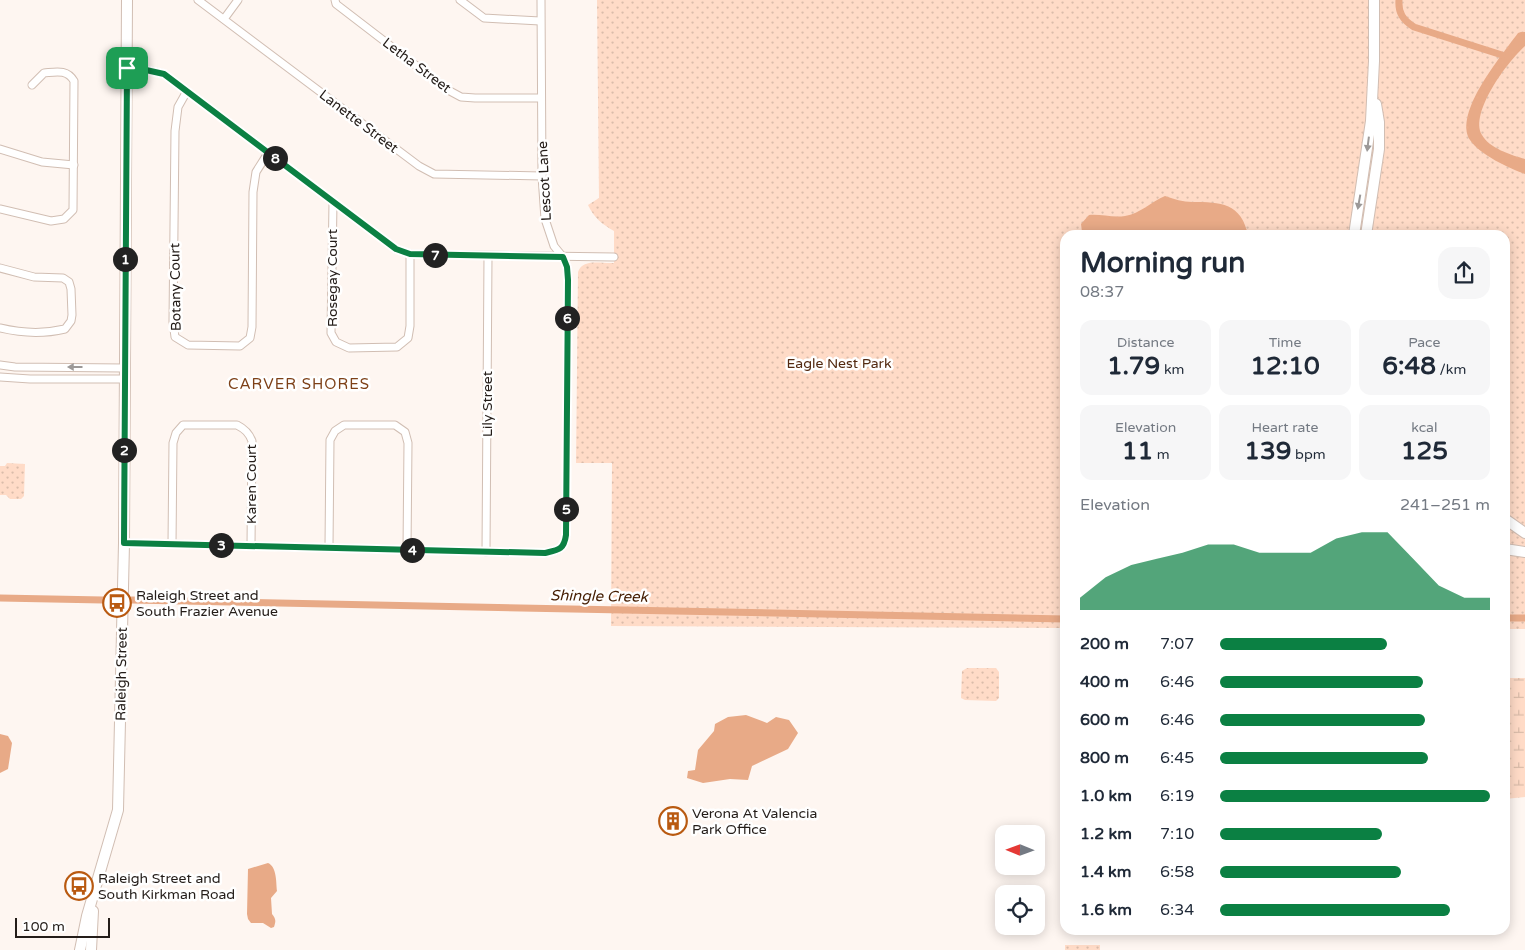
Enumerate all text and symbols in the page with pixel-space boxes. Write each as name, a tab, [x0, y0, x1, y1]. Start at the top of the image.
street label: Letha Street	[379, 34, 455, 97]
pin	[106, 47, 148, 89]
icon: arrive	[113, 54, 141, 82]
street label: Lanette Street	[316, 86, 402, 157]
one-way arrow	[1364, 136, 1372, 152]
street label: Lescot Lane	[534, 141, 555, 221]
pin: 8	[262, 146, 288, 170]
text: 8	[271, 150, 280, 167]
one-way arrow	[1354, 194, 1362, 210]
street label: Rosegay Court	[324, 228, 341, 327]
street label: Botany Court	[166, 242, 185, 331]
pin: 7	[422, 242, 448, 268]
pin: 1	[112, 246, 138, 272]
text: Morning run	[1080, 246, 1245, 280]
text: 7	[431, 247, 440, 264]
button: share	[1438, 247, 1490, 299]
text: 1	[121, 251, 130, 268]
text: 08:37	[1080, 282, 1124, 302]
pin: 6	[554, 306, 580, 330]
text: 6	[563, 310, 572, 327]
text: Distance	[1117, 334, 1174, 351]
text: Time	[1269, 334, 1301, 351]
text: Pace	[1408, 334, 1440, 351]
text: 1.79	[1107, 351, 1160, 381]
text: 12:10	[1250, 351, 1320, 381]
text: 6:48	[1382, 351, 1436, 381]
park label: Eagle Nest Park	[786, 355, 892, 372]
text: km	[1160, 361, 1184, 378]
text: /km	[1436, 361, 1466, 378]
one-way arrow	[67, 363, 83, 371]
street label: Lily Street	[479, 370, 496, 437]
district label: CARVER SHORES	[228, 375, 370, 393]
text: Elevation	[1115, 419, 1176, 436]
text: Heart rate	[1252, 419, 1318, 436]
text: kcal	[1411, 419, 1437, 436]
text: 11	[1122, 436, 1153, 466]
text: 139	[1244, 436, 1291, 466]
text: 125	[1401, 436, 1448, 466]
pin: 2	[112, 438, 136, 462]
text: 2	[120, 442, 129, 459]
street label: Karen Court	[243, 443, 260, 524]
text: m	[1153, 446, 1170, 463]
text: bpm	[1291, 446, 1326, 463]
text: Elevation	[1080, 495, 1150, 515]
text: 241–251 m	[1400, 495, 1490, 515]
pin: 5	[554, 496, 578, 522]
text: 5	[562, 501, 571, 518]
pin: 3	[208, 532, 234, 558]
text: 3	[217, 537, 226, 554]
pin: 4	[400, 538, 424, 562]
text: 4	[408, 542, 417, 559]
water label: Shingle Creek	[550, 586, 650, 606]
place label: Raleigh Street and South Frazier Avenue	[136, 587, 278, 620]
bus stop icon: Raleigh Street and South Frazier Avenue	[102, 588, 132, 618]
street label: Raleigh Street	[112, 626, 131, 721]
text: 200 m	[1080, 634, 1129, 654]
text: 7:07	[1160, 634, 1194, 654]
text: 400 m	[1080, 672, 1129, 692]
text: 6:46	[1160, 672, 1194, 692]
text: 600 m	[1080, 710, 1129, 730]
text: 6:46	[1160, 710, 1194, 730]
text: 800 m	[1080, 748, 1129, 768]
text: 6:45	[1160, 748, 1194, 768]
text: 1.0 km	[1080, 786, 1132, 806]
text: 6:19	[1160, 786, 1194, 806]
place label: Verona At Valencia Park Office	[692, 805, 817, 838]
building icon: Verona At Valencia Park Office	[658, 806, 688, 836]
text: 1.2 km	[1080, 824, 1132, 844]
text: 7:10	[1160, 824, 1194, 844]
north arrow	[995, 825, 1045, 875]
map controls	[995, 825, 1045, 935]
text: 1.4 km	[1080, 862, 1132, 882]
text: 6:58	[1160, 862, 1194, 882]
place label: Raleigh Street and South Kirkman Road	[98, 870, 235, 903]
bus stop icon: Raleigh Street and South Kirkman Road	[64, 871, 94, 901]
button: locate	[995, 885, 1045, 935]
text: 1.6 km	[1080, 900, 1132, 920]
text: 6:34	[1160, 900, 1194, 920]
scale bar	[15, 915, 110, 938]
text: 100 m	[22, 918, 65, 935]

